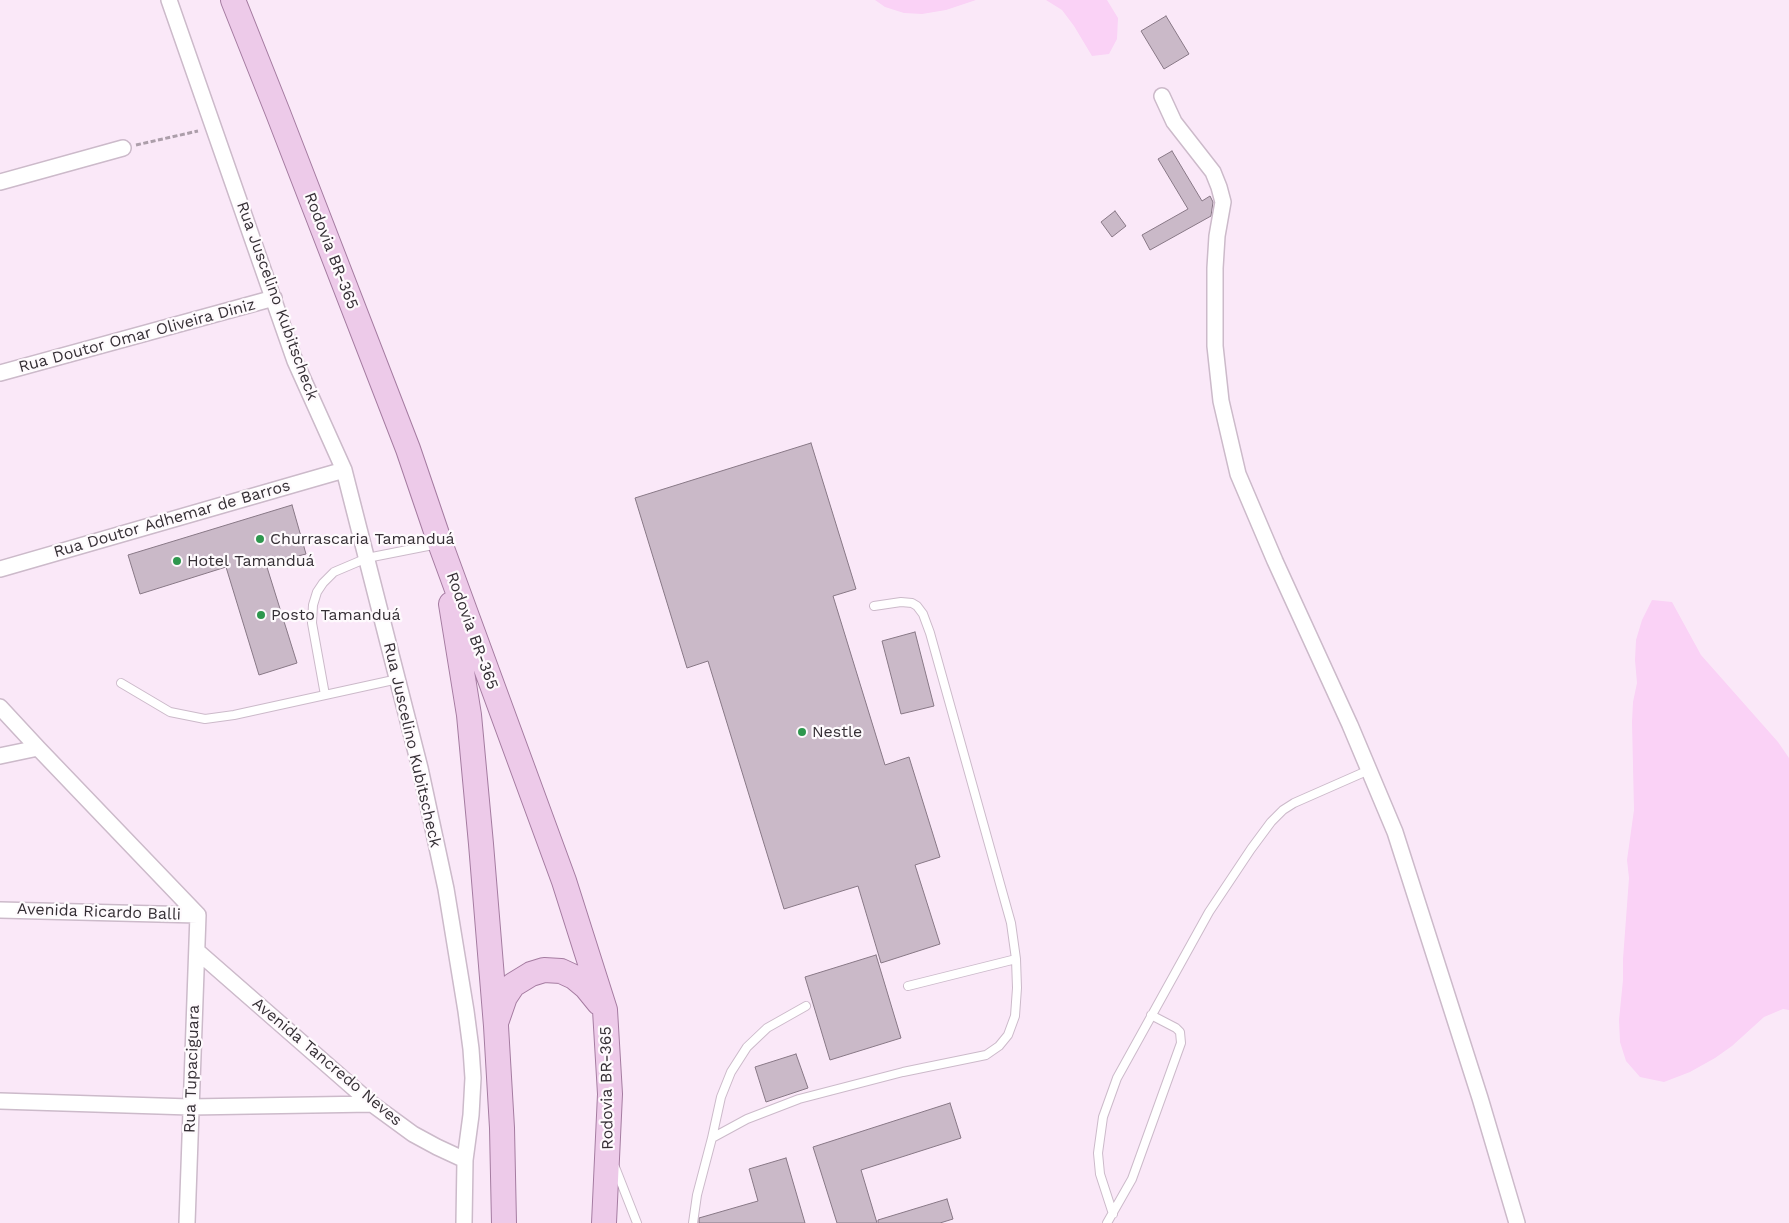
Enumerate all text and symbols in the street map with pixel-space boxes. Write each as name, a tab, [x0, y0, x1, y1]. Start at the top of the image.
street label: Rodovia BR-365	[300, 190, 362, 312]
street label: Rua Juscelino Kubitscheck	[232, 199, 322, 403]
street label: Rua Doutor Omar Oliveira Diniz	[16, 295, 258, 377]
street label: Rua Doutor Adhemar de Barros	[52, 476, 292, 562]
place label: Churrascaria Tamanduá	[270, 529, 455, 549]
marker: Churrascaria Tamanduá	[254, 533, 266, 545]
place label: Hotel Tamanduá	[187, 551, 315, 571]
marker: Hotel Tamanduá	[171, 555, 183, 567]
street label: Rodovia BR-365	[442, 570, 502, 692]
place label: Posto Tamanduá	[271, 605, 401, 625]
marker: Posto Tamanduá	[255, 609, 267, 621]
street label: Rua Juscelino Kubitscheck	[379, 641, 445, 849]
place label: Nestle	[812, 722, 862, 742]
marker: Nestle	[796, 726, 808, 738]
street label: Avenida Ricardo Balli	[17, 900, 181, 924]
street label: Avenida Tancredo Neves	[248, 994, 406, 1130]
street label: Rua Tupaciguara	[180, 1004, 204, 1134]
street label: Rodovia BR-365	[596, 1026, 618, 1150]

